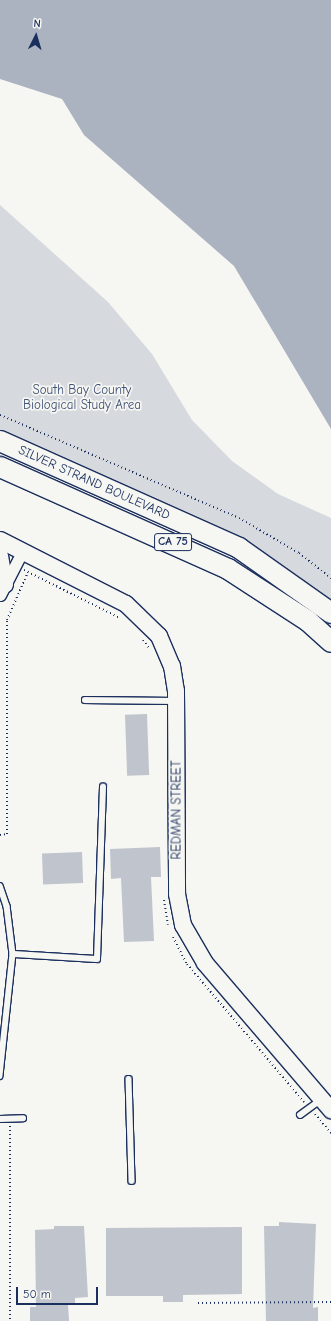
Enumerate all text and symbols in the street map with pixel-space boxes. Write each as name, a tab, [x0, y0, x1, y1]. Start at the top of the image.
north arrow	[16, 16, 56, 56]
text: N	[33, 17, 41, 30]
park label: South Bay County Biological Study Area	[23, 383, 141, 414]
street label: SILVER STRAND BOULEVARD	[16, 442, 172, 524]
road number: CA 75	[154, 532, 192, 552]
street label: REDMAN STREET	[169, 760, 185, 860]
scale bar	[18, 1279, 100, 1305]
text: 50 m	[23, 1287, 51, 1301]

